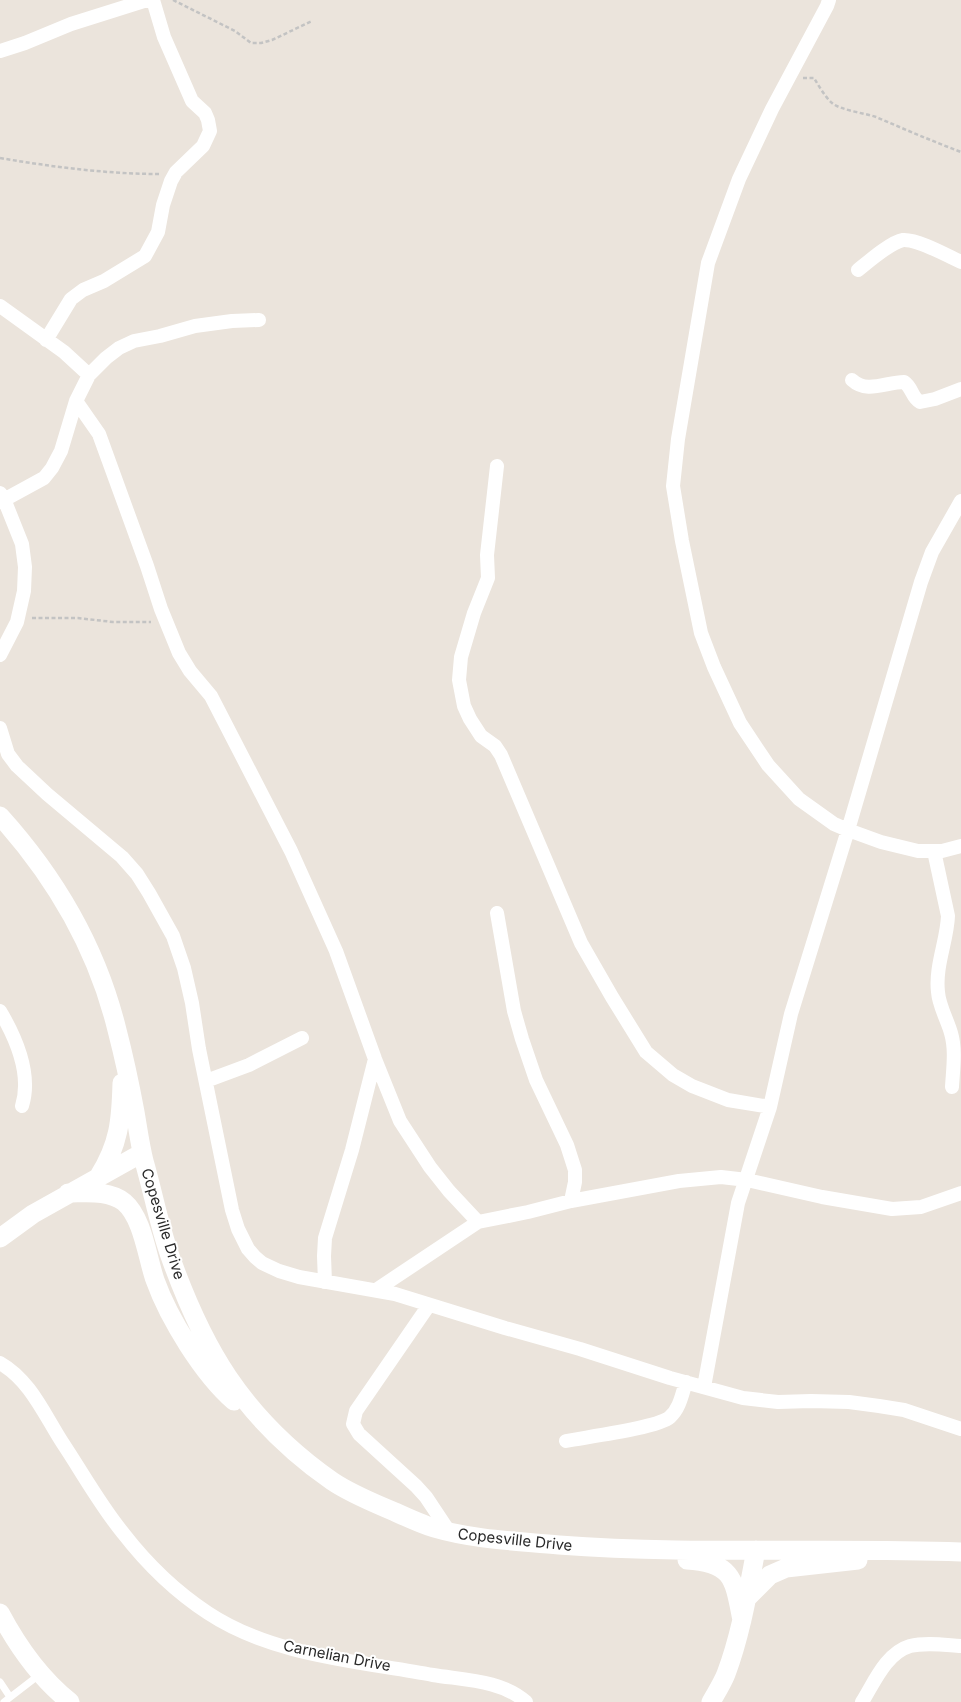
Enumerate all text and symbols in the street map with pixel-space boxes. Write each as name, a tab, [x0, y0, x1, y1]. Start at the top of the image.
street label: Copesville Drive	[138, 1166, 189, 1282]
street label: Copesville Drive	[457, 1524, 573, 1555]
street label: Carnelian Drive	[282, 1636, 392, 1675]

